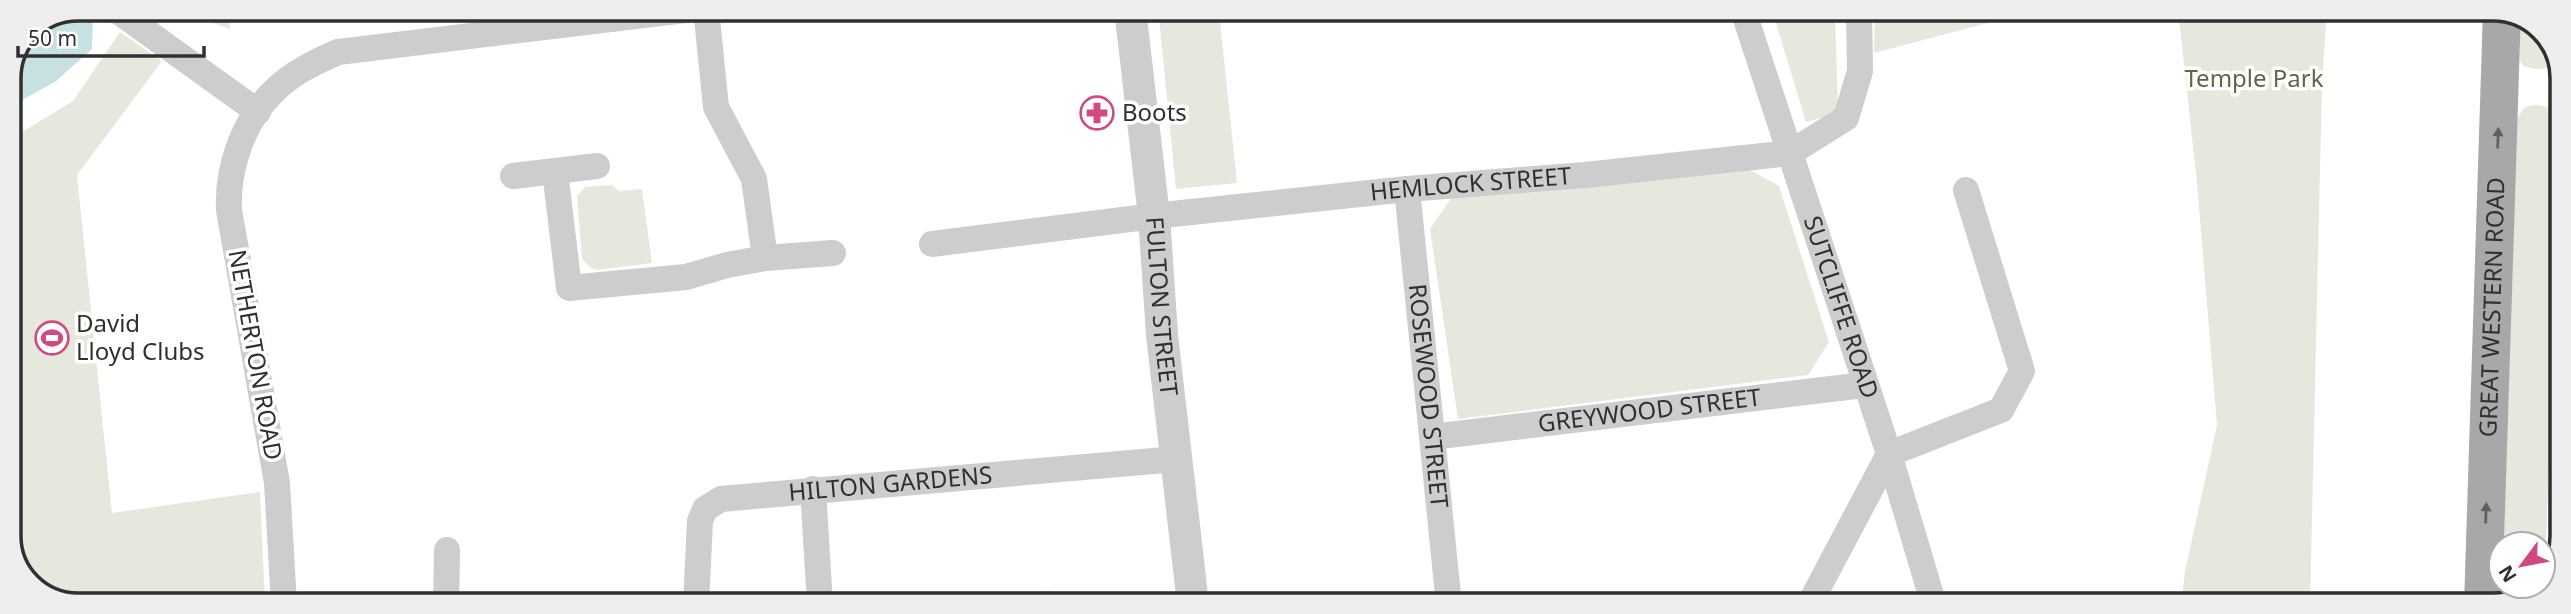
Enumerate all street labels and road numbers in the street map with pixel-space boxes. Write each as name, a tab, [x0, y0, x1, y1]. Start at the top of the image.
street label: HEMLOCK STREET	[1368, 158, 1573, 208]
street label: GREAT WESTERN ROAD	[2470, 177, 2512, 438]
street label: SUTCLIFFE ROAD	[1797, 211, 1888, 402]
street label: FULTON STREET	[1139, 215, 1187, 398]
street label: NETHERTON ROAD	[222, 247, 291, 463]
street label: ROSEWOOD STREET	[1402, 282, 1457, 510]
street label: GREYWOOD STREET	[1536, 379, 1763, 439]
street label: HILTON GARDENS	[787, 457, 993, 508]

